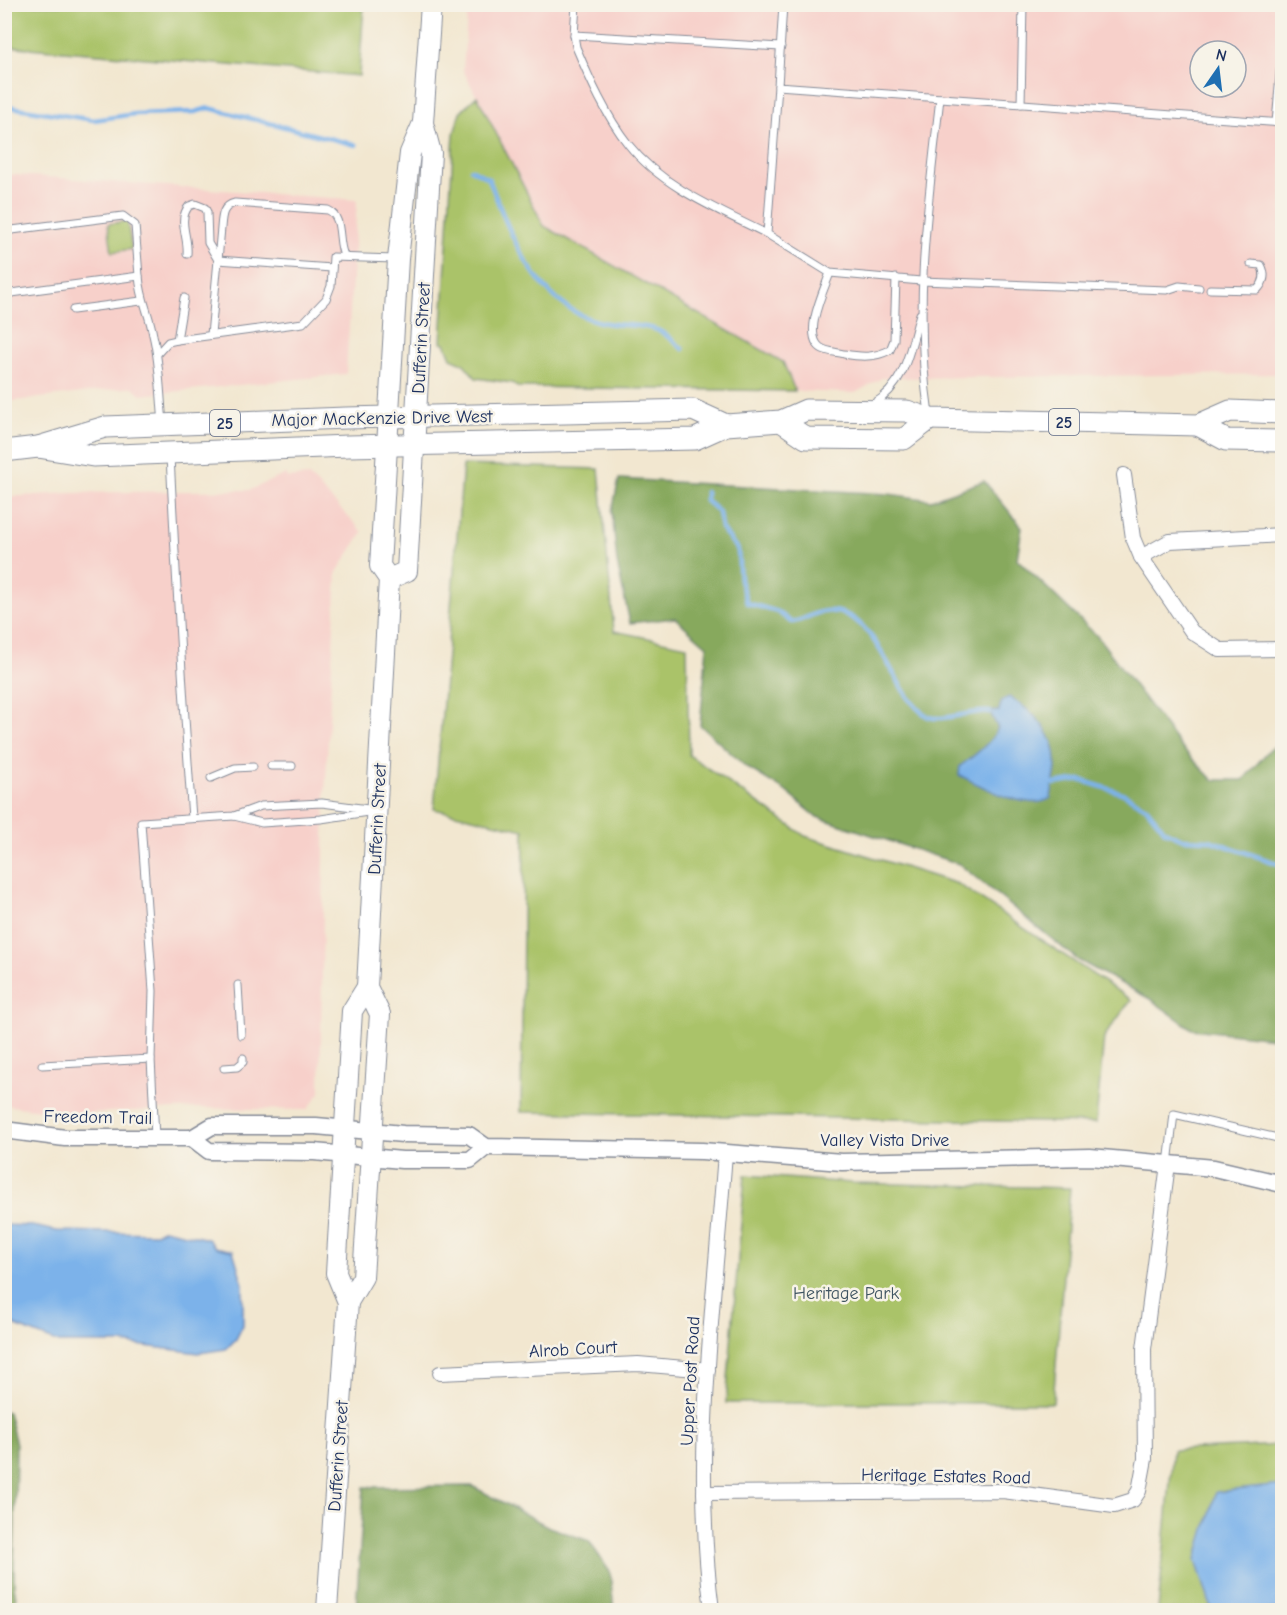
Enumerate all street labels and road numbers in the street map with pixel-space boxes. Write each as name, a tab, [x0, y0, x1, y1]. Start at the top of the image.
street label: Dufferin Street	[408, 281, 435, 394]
street label: Major MacKenzie Drive West	[271, 406, 494, 431]
road number: 25	[1049, 409, 1079, 435]
road number: 25	[210, 410, 240, 436]
street label: Dufferin Street	[364, 762, 391, 875]
street label: Freedom Trail	[43, 1106, 153, 1129]
street label: Valley Vista Drive	[821, 1130, 949, 1151]
street label: Upper Post Road	[677, 1316, 704, 1446]
street label: Alrob Court	[528, 1337, 619, 1362]
street label: Dufferin Street	[324, 1399, 353, 1512]
street label: Heritage Estates Road	[861, 1465, 1031, 1488]

